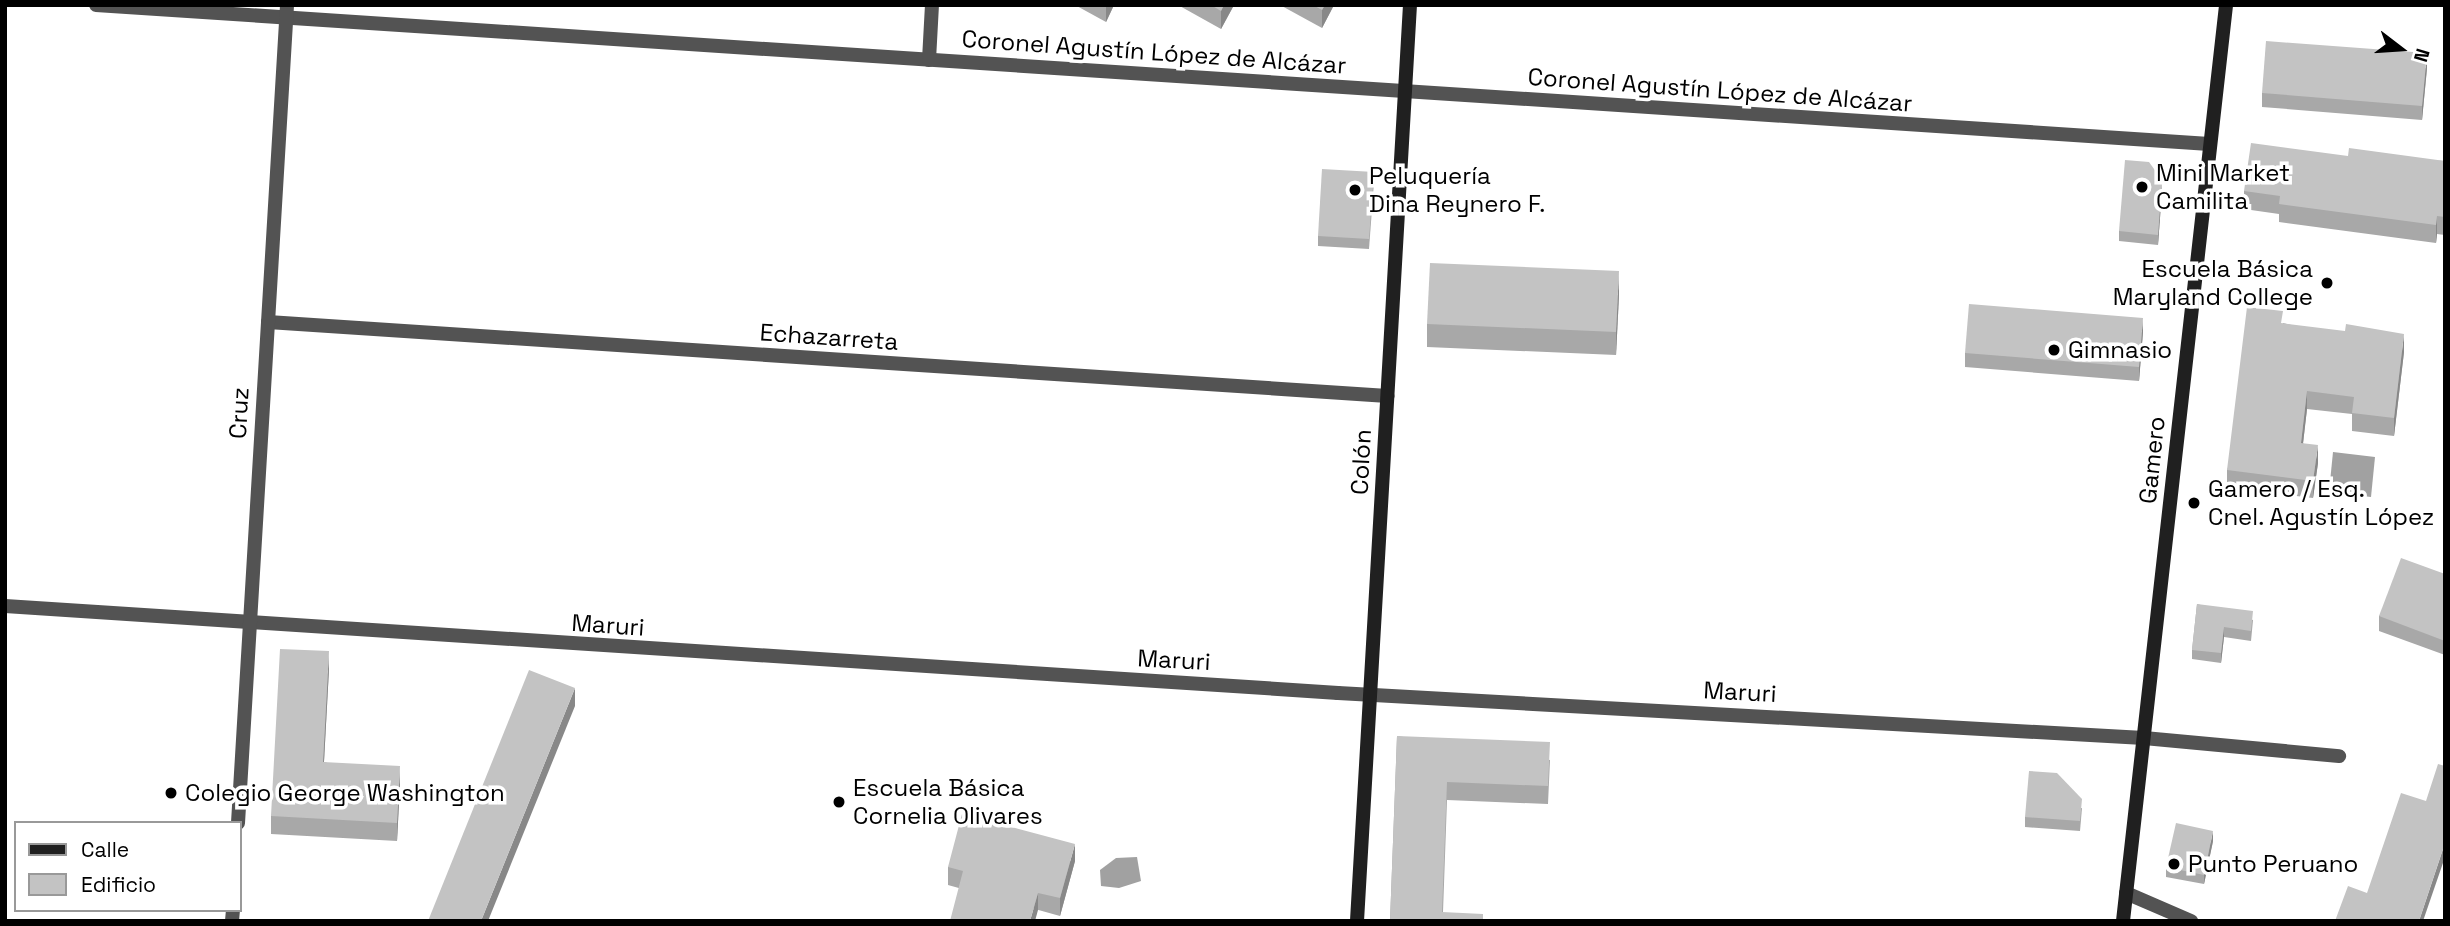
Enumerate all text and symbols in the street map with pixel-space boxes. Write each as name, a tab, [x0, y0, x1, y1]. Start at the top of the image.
north arrow	[2366, 14, 2436, 84]
street label: Coronel Agustín López de Alcázar	[960, 24, 1348, 80]
text: N	[2408, 46, 2435, 65]
street label: Coronel Agustín López de Alcázar	[1526, 62, 1914, 118]
place label: Mini Market Camilita	[2156, 159, 2290, 215]
place label: Peluquería Dina Reynero F.	[1369, 162, 1545, 218]
marker: Mini Market Camilita	[2134, 179, 2150, 195]
marker: Peluquería Dina Reynero F.	[1347, 182, 1363, 198]
place label: Escuela Básica Maryland College	[2113, 255, 2313, 311]
marker: Escuela Básica Maryland College	[2319, 275, 2335, 291]
street label: Echazarreta	[759, 318, 899, 356]
place label: Gimnasio	[2068, 336, 2172, 364]
marker: Gimnasio	[2046, 342, 2062, 358]
street label: Cruz	[223, 386, 255, 440]
street label: Gamero	[2133, 415, 2171, 505]
street label: Colón	[1345, 428, 1377, 496]
place label: Gamero / Esq. Cnel. Agustín López	[2208, 475, 2435, 531]
marker: Gamero / Esq. Cnel. Agustín López	[2186, 495, 2202, 511]
street label: Maruri	[570, 608, 646, 642]
street label: Maruri	[1137, 644, 1211, 676]
street label: Maruri	[1703, 676, 1777, 708]
place label: Escuela Básica Cornelia Olivares	[853, 774, 1043, 830]
place label: Colegio George Washington	[185, 779, 505, 807]
marker: Colegio George Washington	[163, 785, 179, 801]
marker: Escuela Básica Cornelia Olivares	[831, 794, 847, 810]
legend	[14, 821, 242, 912]
text: Calle	[81, 836, 129, 863]
place label: Punto Peruano	[2188, 850, 2358, 878]
marker: Punto Peruano	[2166, 856, 2182, 872]
text: Edificio	[81, 871, 156, 898]

